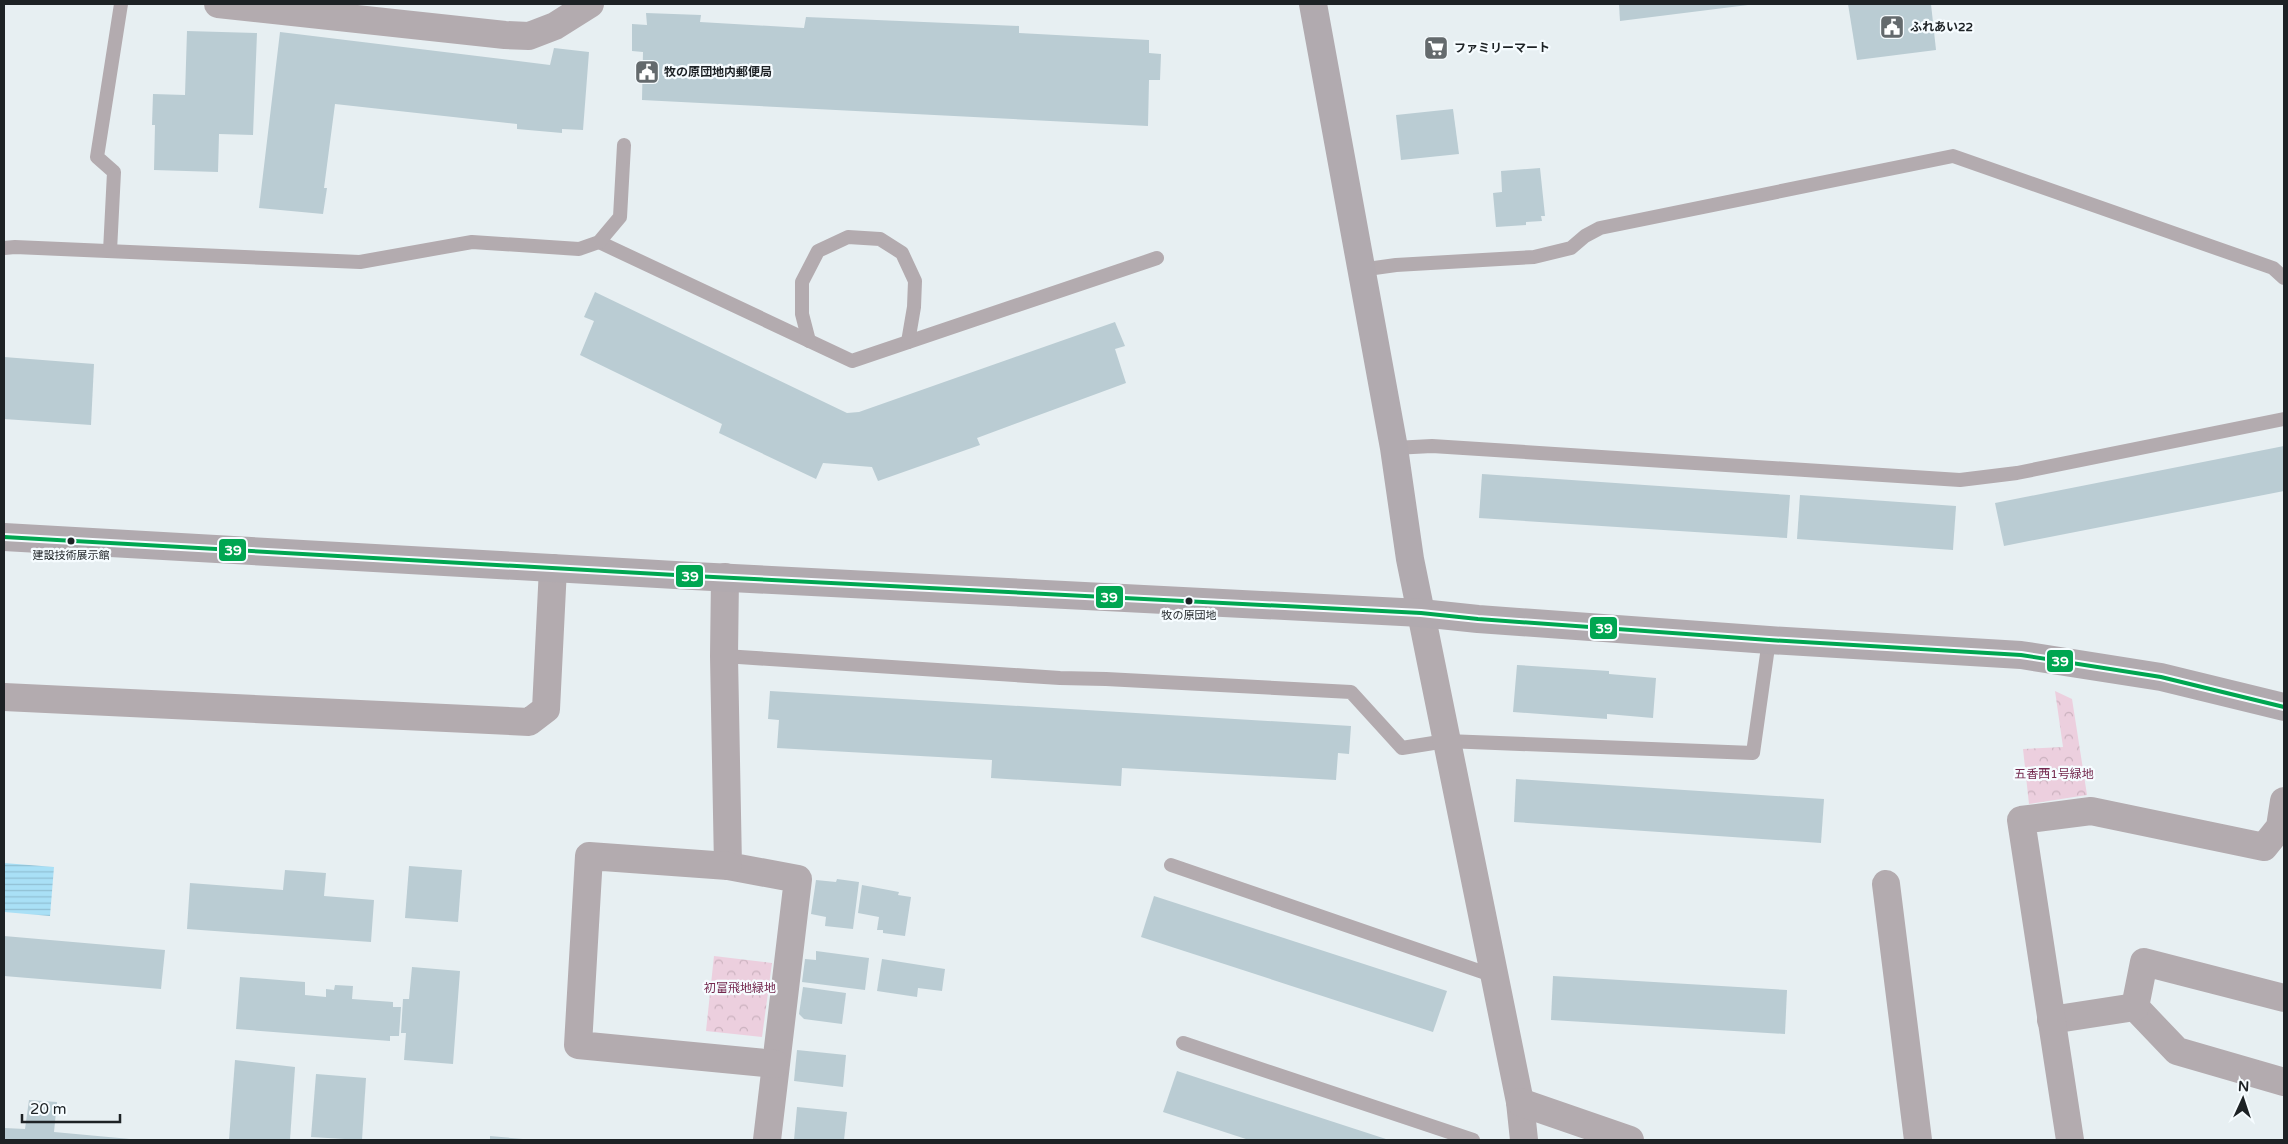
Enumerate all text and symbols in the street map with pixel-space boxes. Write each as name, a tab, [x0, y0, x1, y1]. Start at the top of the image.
public building icon: ふれあい22	[1879, 14, 1905, 40]
place label: ふれあい22	[1910, 20, 1973, 34]
supermarket icon: ファミリーマート	[1423, 35, 1449, 61]
place label: ファミリーマート	[1454, 41, 1550, 55]
public building icon: 牧の原団地内郵便局	[634, 59, 660, 85]
place label: 牧の原団地内郵便局	[664, 65, 772, 79]
marker: 建設技術展示館	[66, 536, 76, 546]
line badge: 39	[218, 538, 247, 562]
text: 39	[224, 542, 242, 559]
place label: 建設技術展示館	[33, 549, 110, 562]
line badge: 39	[675, 564, 704, 588]
text: 39	[681, 568, 699, 585]
line badge: 39	[1095, 585, 1124, 609]
text: 39	[1100, 589, 1118, 606]
marker: 牧の原団地	[1184, 596, 1194, 606]
place label: 牧の原団地	[1162, 609, 1217, 622]
line badge: 39	[1589, 616, 1618, 640]
text: 39	[1595, 620, 1613, 637]
line badge: 39	[2046, 649, 2074, 673]
text: 39	[2051, 653, 2069, 670]
park label: 五香西1号緑地	[2014, 767, 2094, 781]
park label: 初富飛地緑地	[704, 981, 776, 995]
north arrow	[2218, 1074, 2268, 1124]
text: N	[2238, 1078, 2250, 1095]
scale bar	[22, 1092, 120, 1124]
text: 20 m	[30, 1100, 67, 1118]

